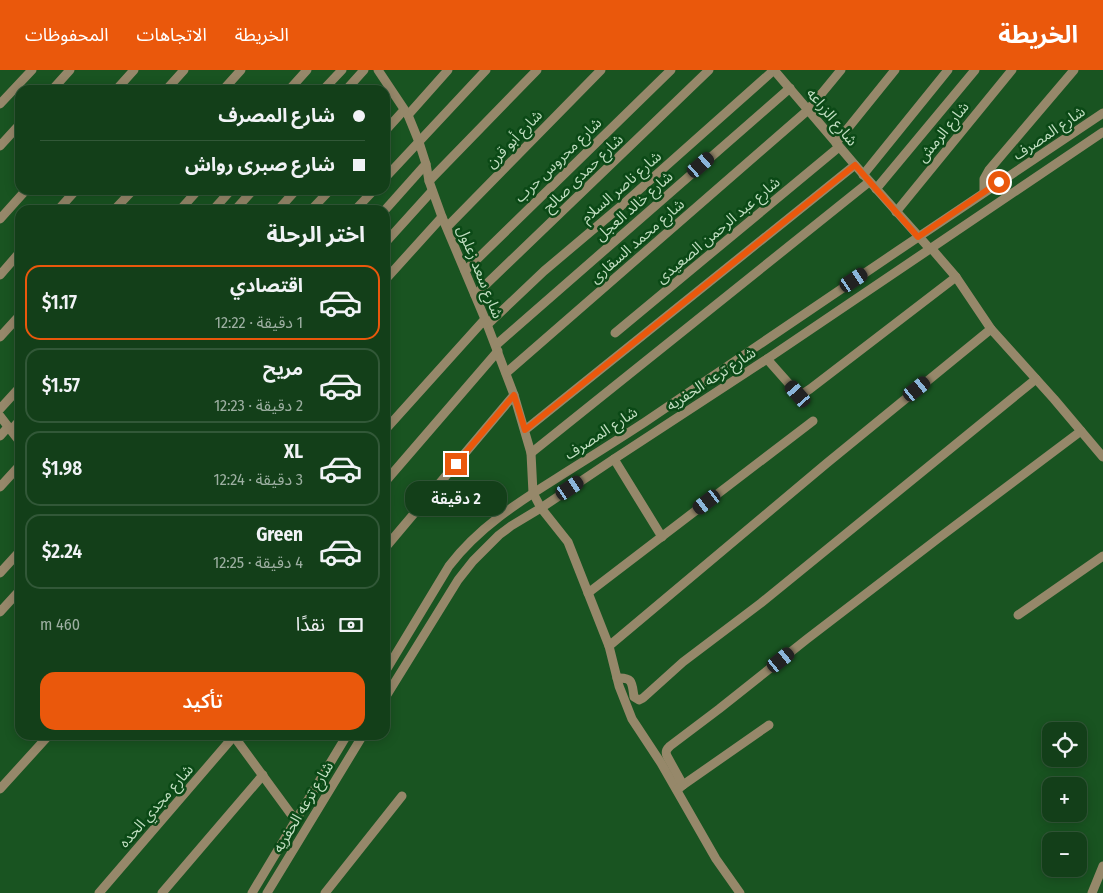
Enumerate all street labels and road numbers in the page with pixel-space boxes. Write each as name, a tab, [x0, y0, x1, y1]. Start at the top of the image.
street label: شارع الزراعه	[800, 85, 861, 152]
street label: شارع الرمش	[913, 98, 975, 168]
street label: شارع المصرف	[1009, 102, 1090, 166]
street label: شارع أبو قرن	[482, 106, 548, 174]
street label: شارع محروس حرب	[511, 114, 608, 208]
street label: شارع حمدى صالح	[539, 130, 629, 218]
street label: شارع ناصر السلام	[577, 147, 667, 229]
street label: شارع خالد العجل	[591, 167, 679, 247]
street label: شارع عبد الرحمن الصعيدى	[652, 173, 786, 289]
street label: شارع محمد السقارى	[586, 195, 690, 289]
street label: شارع سعد زعلول	[450, 223, 507, 322]
street label: شارع ترعه الحفريه	[663, 343, 761, 417]
street label: شارع المصرف	[561, 403, 643, 466]
street label: شارع ترعه الحفريه	[269, 758, 340, 857]
street label: شارع مجدي الحده	[115, 761, 199, 853]

